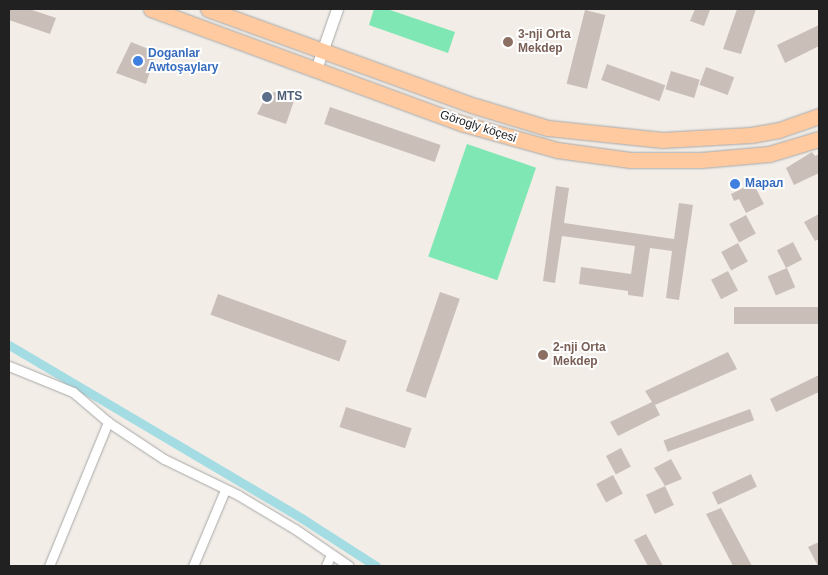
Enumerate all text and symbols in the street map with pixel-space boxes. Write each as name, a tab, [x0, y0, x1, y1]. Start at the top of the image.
place label: 3-nji Orta Mekdep	[518, 28, 571, 56]
marker: 3-nji Orta Mekdep	[502, 36, 514, 48]
place label: Doganlar Awtoşaylary	[148, 47, 218, 75]
marker: Doganlar Awtoşaylary	[132, 55, 144, 67]
place label: MTS	[277, 90, 302, 104]
marker: MTS	[261, 91, 273, 103]
street label: Görogly köçesi	[438, 108, 518, 146]
place label: Марал	[745, 177, 783, 191]
marker: Марал	[729, 178, 741, 190]
place label: 2-nji Orta Mekdep	[553, 341, 606, 369]
marker: 2-nji Orta Mekdep	[537, 349, 549, 361]

